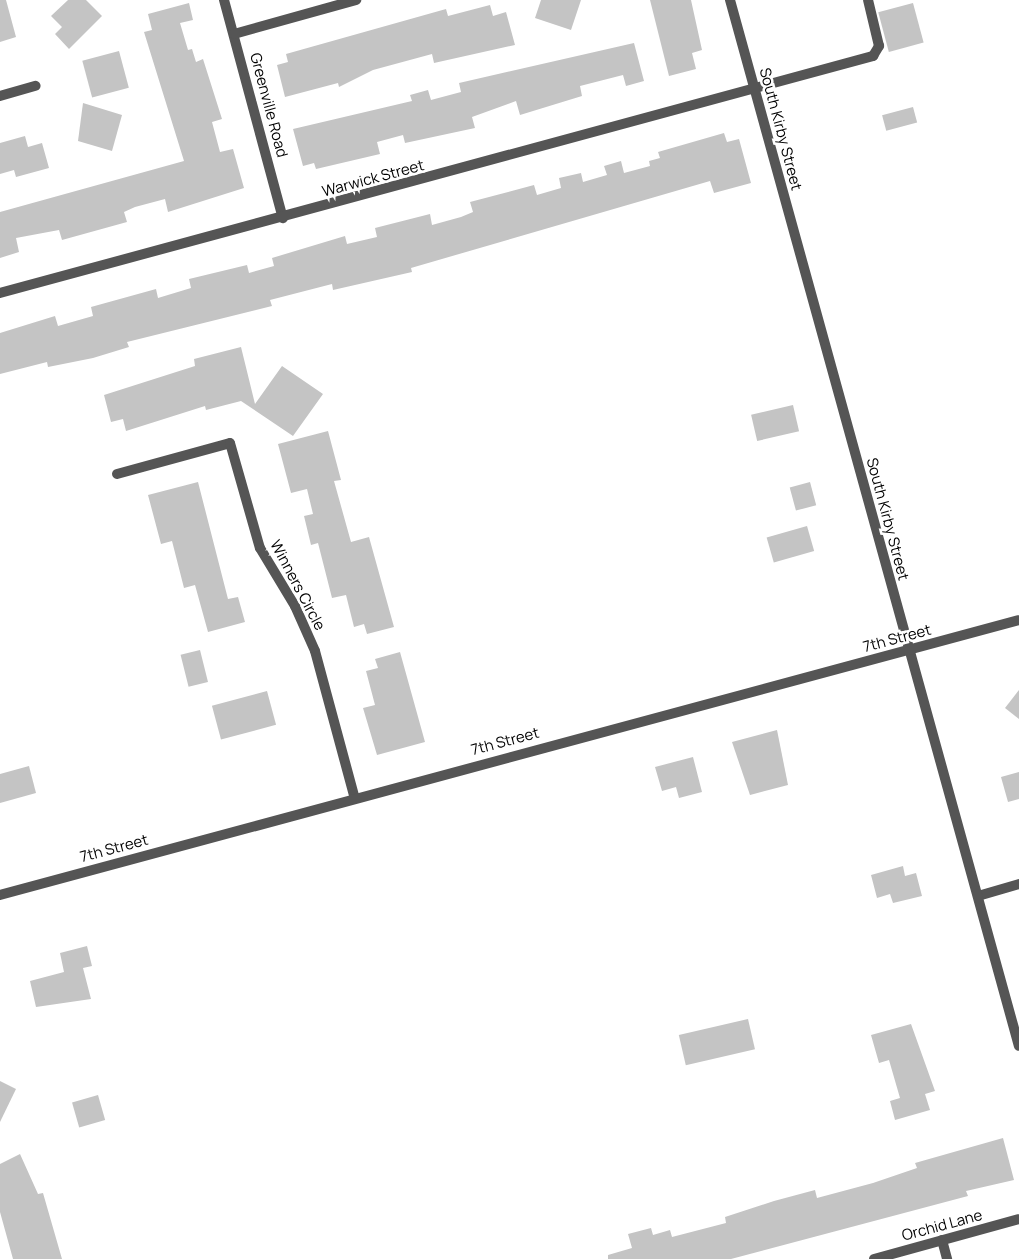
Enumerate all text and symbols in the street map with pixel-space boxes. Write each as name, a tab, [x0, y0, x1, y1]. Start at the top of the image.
street label: Greenville Road	[246, 51, 292, 159]
street label: South Kirby Street	[756, 66, 806, 192]
street label: Warwick Street	[320, 156, 426, 200]
street label: South Kirby Street	[863, 456, 913, 582]
street label: Winners Circle	[267, 537, 329, 633]
street label: 7th Street	[861, 620, 933, 656]
street label: 7th Street	[469, 723, 541, 759]
street label: 7th Street	[78, 830, 150, 866]
street label: Orchid Lane	[900, 1206, 984, 1244]

